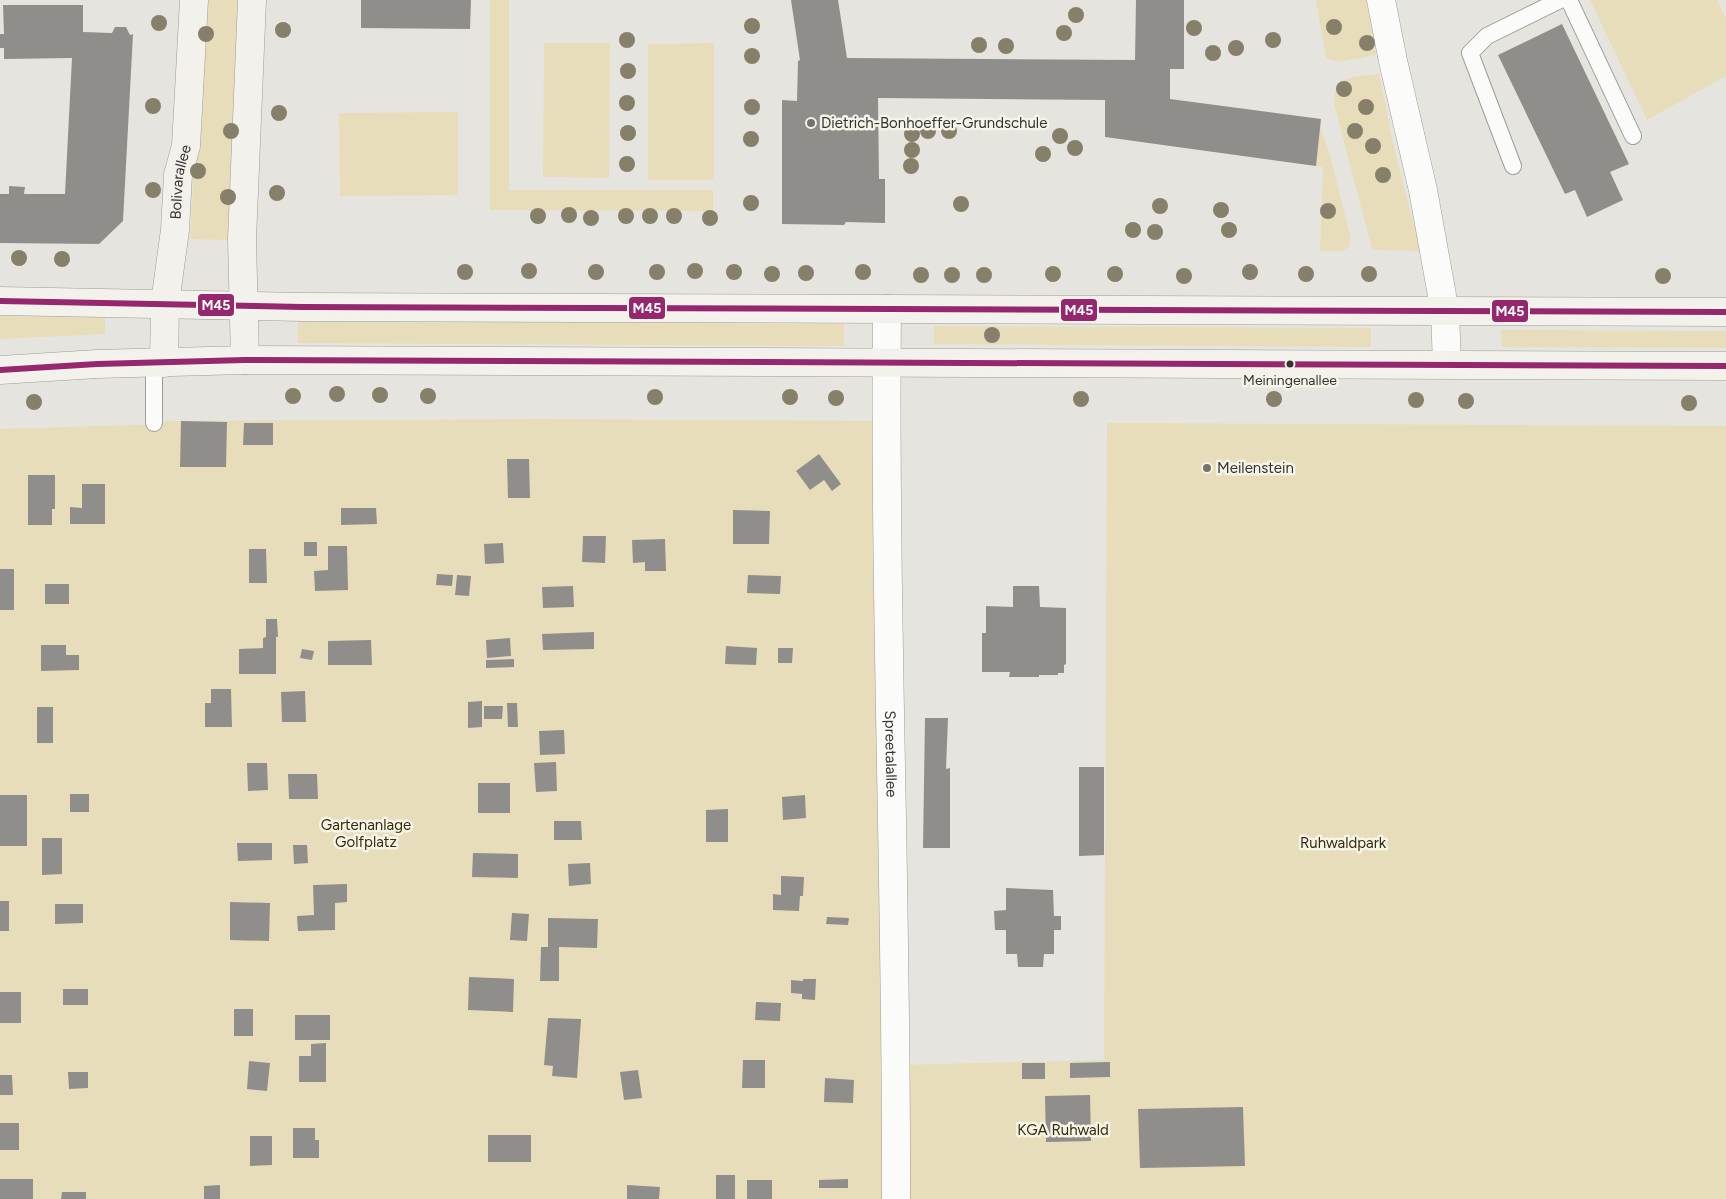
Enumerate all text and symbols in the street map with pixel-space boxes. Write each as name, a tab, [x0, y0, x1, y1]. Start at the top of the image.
place label: Dietrich-Bonhoeffer-Grundschule	[821, 114, 1047, 132]
marker: Dietrich-Bonhoeffer-Grundschule	[805, 117, 817, 129]
street label: Bolivarallee	[167, 143, 195, 220]
line badge: M45	[197, 293, 235, 317]
line badge: M45	[628, 296, 666, 320]
text: M45	[202, 297, 231, 314]
line badge: M45	[1060, 298, 1098, 322]
line badge: M45	[1491, 299, 1529, 323]
text: M45	[633, 300, 662, 317]
text: M45	[1065, 302, 1094, 319]
text: M45	[1496, 303, 1525, 320]
marker: Meiningenallee	[1285, 359, 1295, 369]
place label: Meiningenallee	[1243, 372, 1337, 389]
place label: Meilenstein	[1217, 459, 1294, 477]
marker: Meilenstein	[1201, 462, 1213, 474]
street label: Spreetalallee	[881, 710, 901, 798]
park label: Gartenanlage Golfplatz	[321, 816, 411, 851]
park label: Ruhwaldpark	[1300, 834, 1387, 852]
park label: KGA Ruhwald	[1017, 1121, 1109, 1139]

